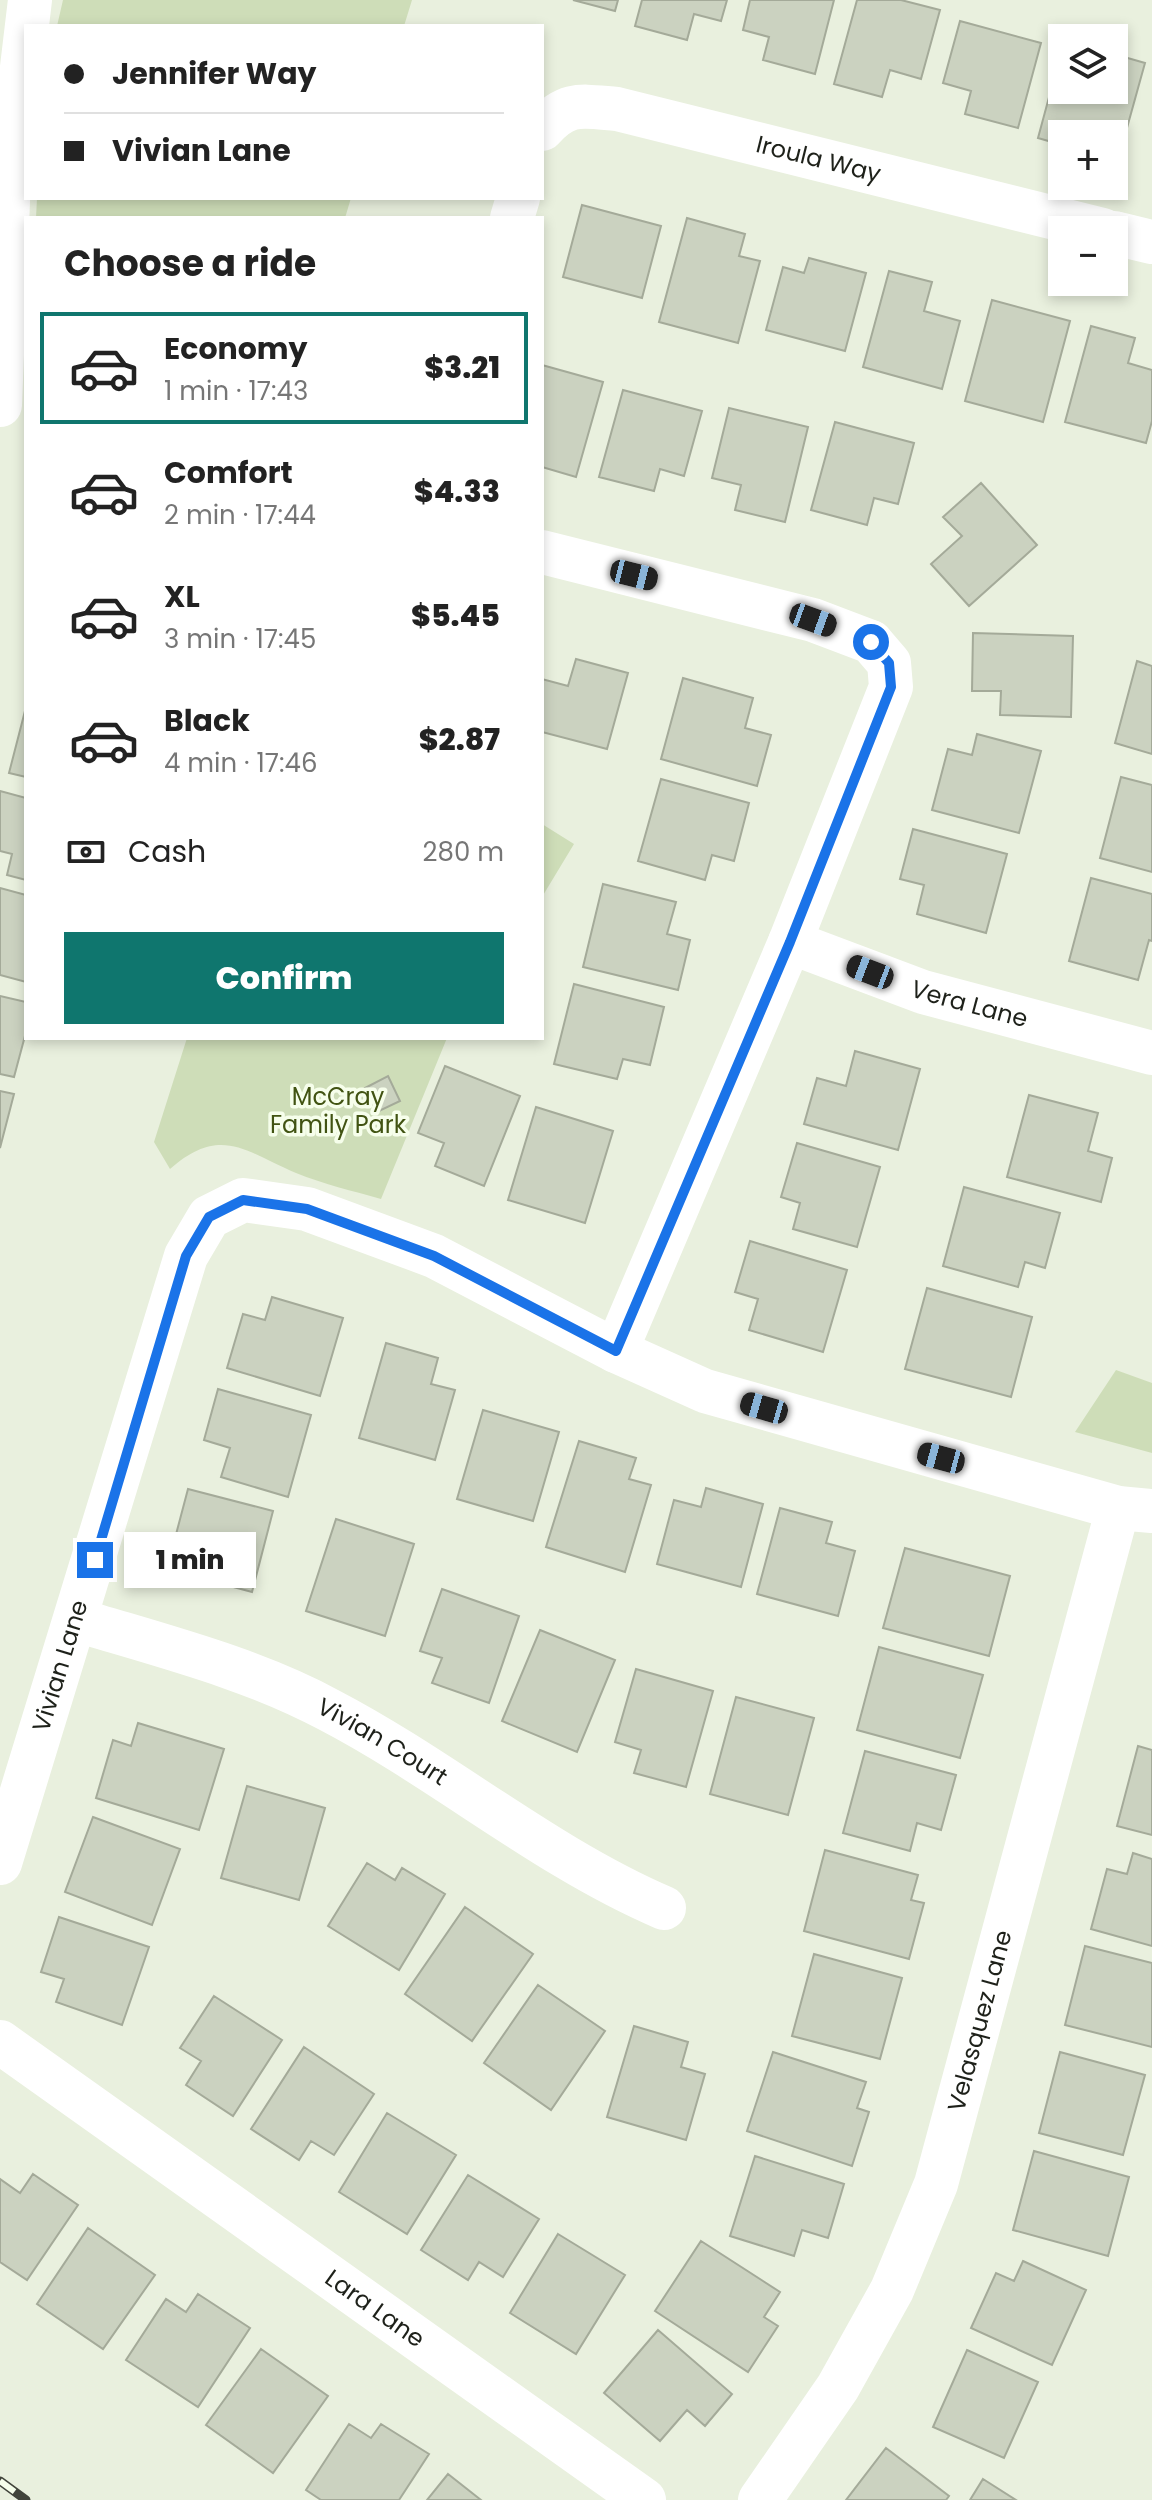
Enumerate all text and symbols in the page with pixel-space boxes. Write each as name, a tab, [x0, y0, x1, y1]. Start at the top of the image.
map controls	[1048, 24, 1128, 296]
button: layers	[1048, 24, 1128, 104]
text: Jennifer Way	[112, 52, 316, 95]
button: +	[1048, 120, 1128, 200]
street label: Iroula Way	[753, 127, 885, 190]
text: Vivian Lane	[112, 129, 291, 172]
button: −	[1048, 216, 1128, 296]
text: Choose a ride	[64, 238, 316, 289]
text: Economy	[164, 327, 308, 370]
icon: car	[68, 332, 140, 404]
text: $3.21	[424, 346, 500, 389]
text: 1 min · 17:43	[164, 373, 308, 409]
text: Comfort	[164, 451, 293, 494]
icon: car	[68, 456, 140, 528]
text: $4.33	[414, 470, 500, 513]
text: 2 min · 17:44	[164, 497, 316, 533]
car	[608, 558, 660, 592]
text: XL	[164, 575, 200, 618]
icon: car	[68, 580, 140, 652]
text: $5.45	[411, 594, 500, 637]
car	[786, 601, 840, 639]
text: 3 min · 17:45	[164, 621, 316, 657]
route start	[853, 624, 889, 660]
text: Black	[164, 699, 250, 742]
icon: car	[68, 704, 140, 776]
text: $2.87	[419, 718, 500, 761]
text: 4 min · 17:46	[164, 745, 317, 781]
icon: cash	[64, 830, 108, 874]
text: Cash	[128, 830, 206, 873]
text: 280 m	[423, 834, 504, 870]
button: Confirm	[64, 932, 504, 1024]
car	[843, 952, 897, 992]
street label: Vera Lane	[906, 972, 1031, 1035]
park label: McCray Family Park	[270, 1080, 407, 1141]
car	[738, 1390, 790, 1426]
car	[915, 1440, 967, 1476]
callout: 1 min	[123, 1532, 255, 1588]
route end	[77, 1542, 113, 1578]
text: 1 min	[156, 1542, 224, 1578]
street label: Vivian Lane	[24, 1596, 96, 1736]
street label: Vivian Court	[311, 1690, 454, 1793]
street label: Velasquez Lane	[939, 1926, 1020, 2115]
street label: Lara Lane	[319, 2261, 432, 2355]

